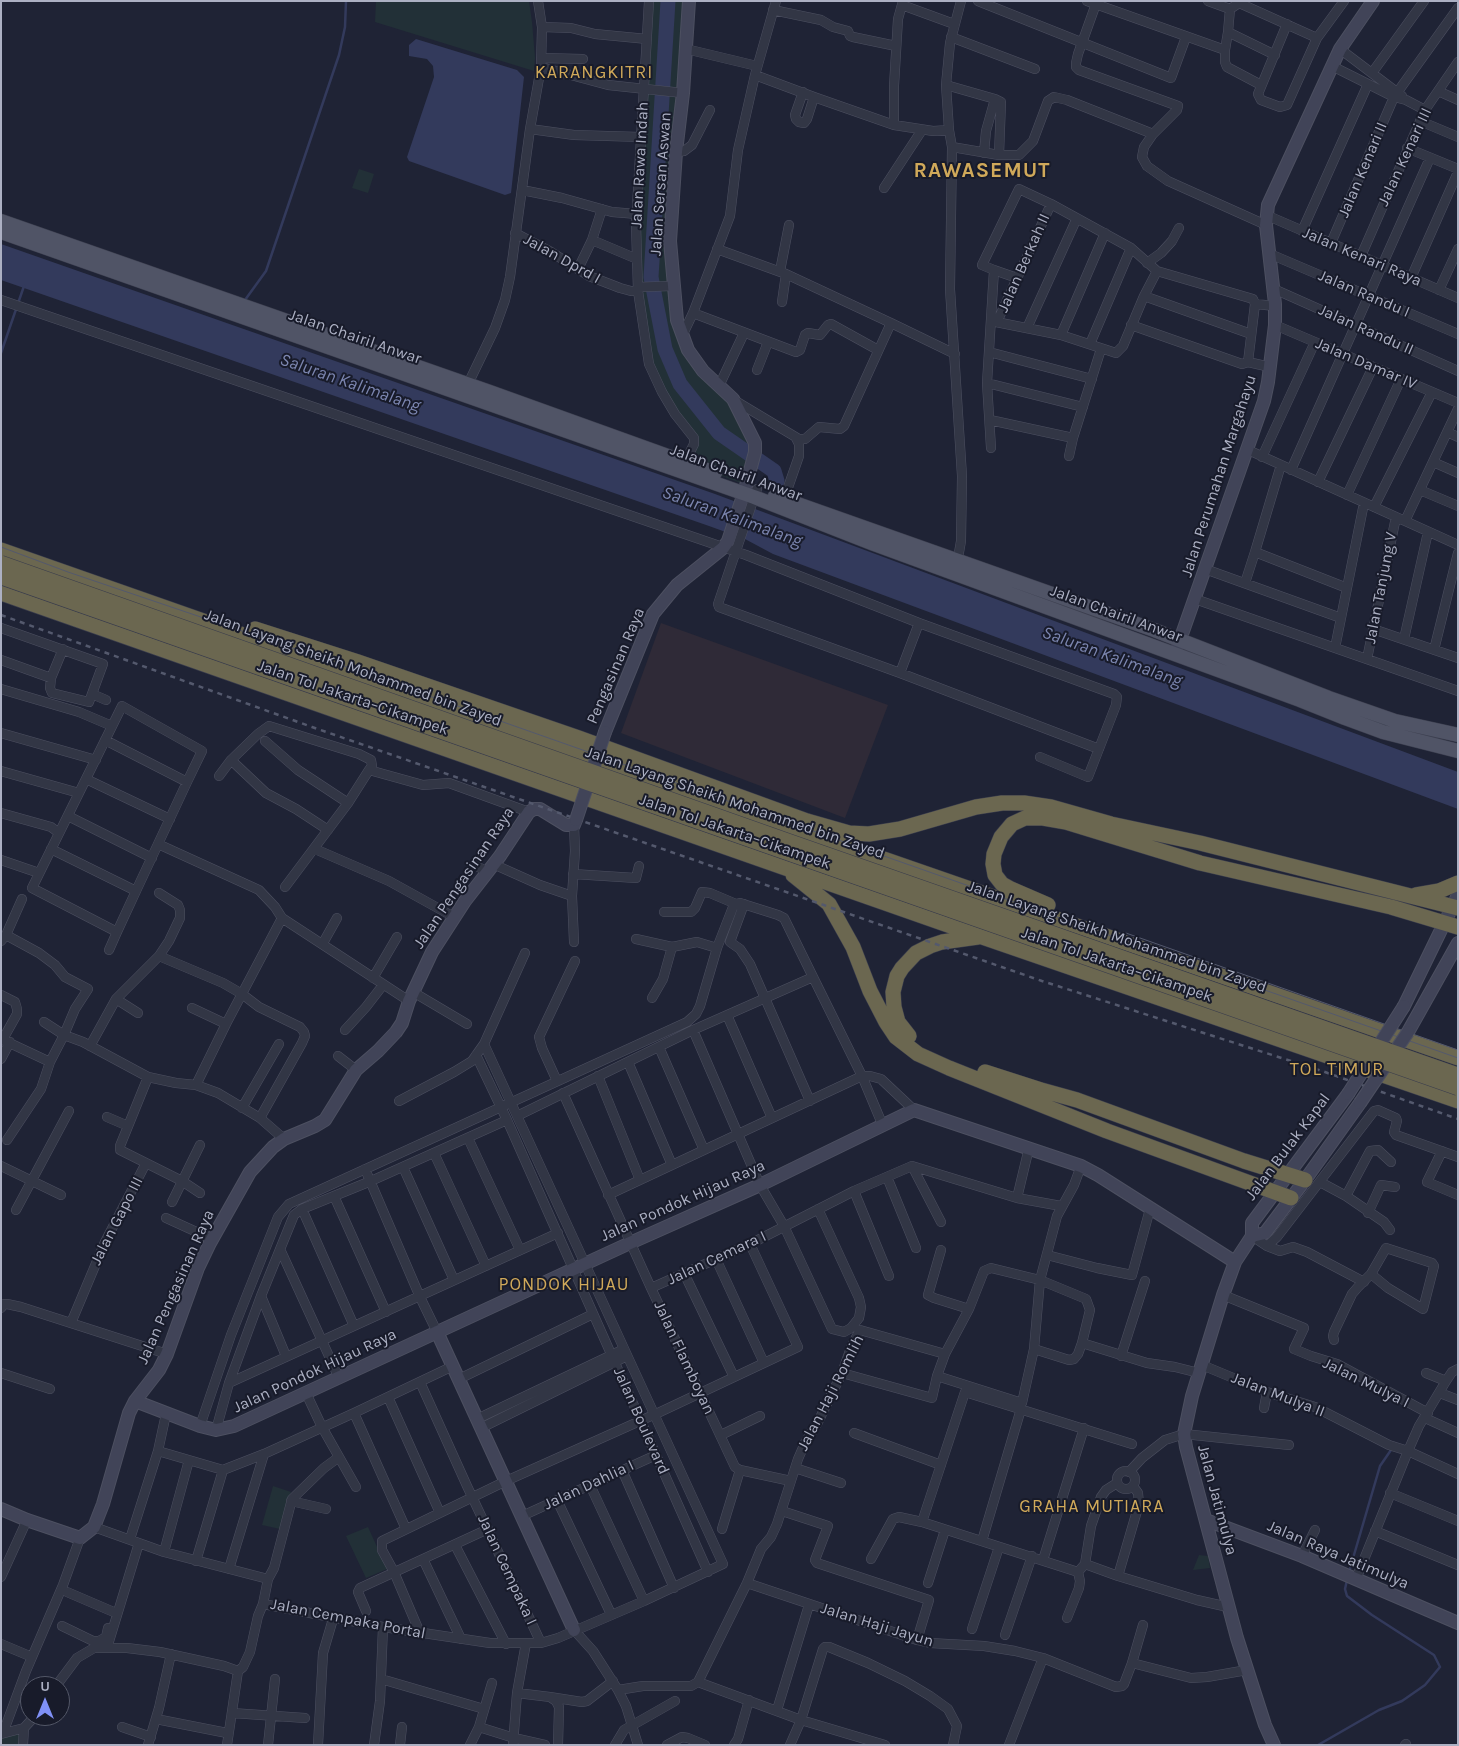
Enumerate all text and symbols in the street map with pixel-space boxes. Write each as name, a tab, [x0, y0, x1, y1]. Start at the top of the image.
district label: KARANGKITRI	[533, 62, 655, 84]
street label: Jalan Rawa Indah	[627, 101, 653, 229]
street label: Jalan Kenari III	[1374, 105, 1436, 209]
street label: Jalan Sersan Aswan	[646, 112, 676, 256]
street label: Jalan Kenari II	[1334, 119, 1392, 221]
district label: RAWASEMUT	[912, 158, 1052, 184]
street label: Jalan Berkah II	[994, 211, 1054, 315]
street label: Jalan Kenari Raya	[1300, 223, 1424, 291]
street label: Jalan Dprd I	[520, 230, 604, 288]
street label: Jalan Randu I	[1315, 266, 1413, 322]
street label: Jalan Randu II	[1315, 300, 1417, 360]
street label: Jalan Chairil Anwar	[286, 305, 424, 369]
street label: Jalan Damar IV	[1312, 334, 1420, 394]
water label: Saluran Kalimalang	[277, 349, 423, 417]
street label: Jalan Perumahan Margahayu	[1177, 372, 1261, 580]
street label: Jalan Chairil Anwar	[667, 440, 805, 506]
water label: Saluran Kalimalang	[659, 482, 805, 552]
street label: Jalan Tanjung V	[1361, 531, 1401, 645]
street label: Jalan Chairil Anwar	[1047, 581, 1185, 647]
street label: Jalan Layang Sheikh Mohammed bin Zayed	[202, 605, 504, 731]
street label: Pengasinan Raya	[583, 605, 649, 727]
water label: Saluran Kalimalang	[1039, 622, 1185, 692]
street label: Jalan Tol Jakarta–Cikampek	[255, 656, 451, 740]
street label: Jalan Layang Sheikh Mohammed bin Zayed	[583, 743, 887, 863]
street label: Jalan Tol Jakarta–Cikampek	[637, 790, 833, 874]
street label: Jalan Pengasinan Raya	[409, 804, 519, 952]
street label: Jalan Layang Sheikh Mohammed bin Zayed	[965, 877, 1269, 997]
street label: Jalan Tol Jakarta–Cikampek	[1019, 923, 1215, 1007]
district label: TOL TIMUR	[1289, 1059, 1385, 1081]
street label: Jalan Bulak Kapal	[1242, 1090, 1334, 1204]
street label: Jalan Pondok Hijau Raya	[598, 1156, 768, 1246]
street label: Jalan Gapo III	[87, 1174, 147, 1268]
street label: Jalan Pengasinan Raya	[133, 1207, 219, 1367]
street label: Jalan Cemara I	[665, 1227, 769, 1289]
district label: PONDOK HIJAU	[497, 1274, 631, 1296]
street label: Jalan Flamboyan	[649, 1298, 719, 1418]
street label: Jalan Pondok Hijau Raya	[230, 1325, 400, 1417]
street label: Jalan Haji Romlih	[794, 1332, 868, 1454]
street label: Jalan Mulya I	[1319, 1354, 1413, 1412]
street label: Jalan Boulevard	[609, 1364, 673, 1478]
street label: Jalan Mulya II	[1228, 1368, 1328, 1422]
street label: Jalan Jatimulya	[1193, 1443, 1241, 1557]
street label: Jalan Dahlia I	[541, 1456, 637, 1514]
district label: GRAHA MUTIARA	[1018, 1496, 1166, 1518]
street label: Jalan Cempaka I	[473, 1512, 541, 1628]
street label: Jalan Raya Jatimulya	[1264, 1516, 1412, 1594]
street label: Jalan Cempaka Portal	[269, 1595, 427, 1643]
street label: Jalan Haji Jayun	[818, 1599, 936, 1651]
north arrow	[20, 1676, 70, 1726]
text: U	[40, 1678, 50, 1695]

